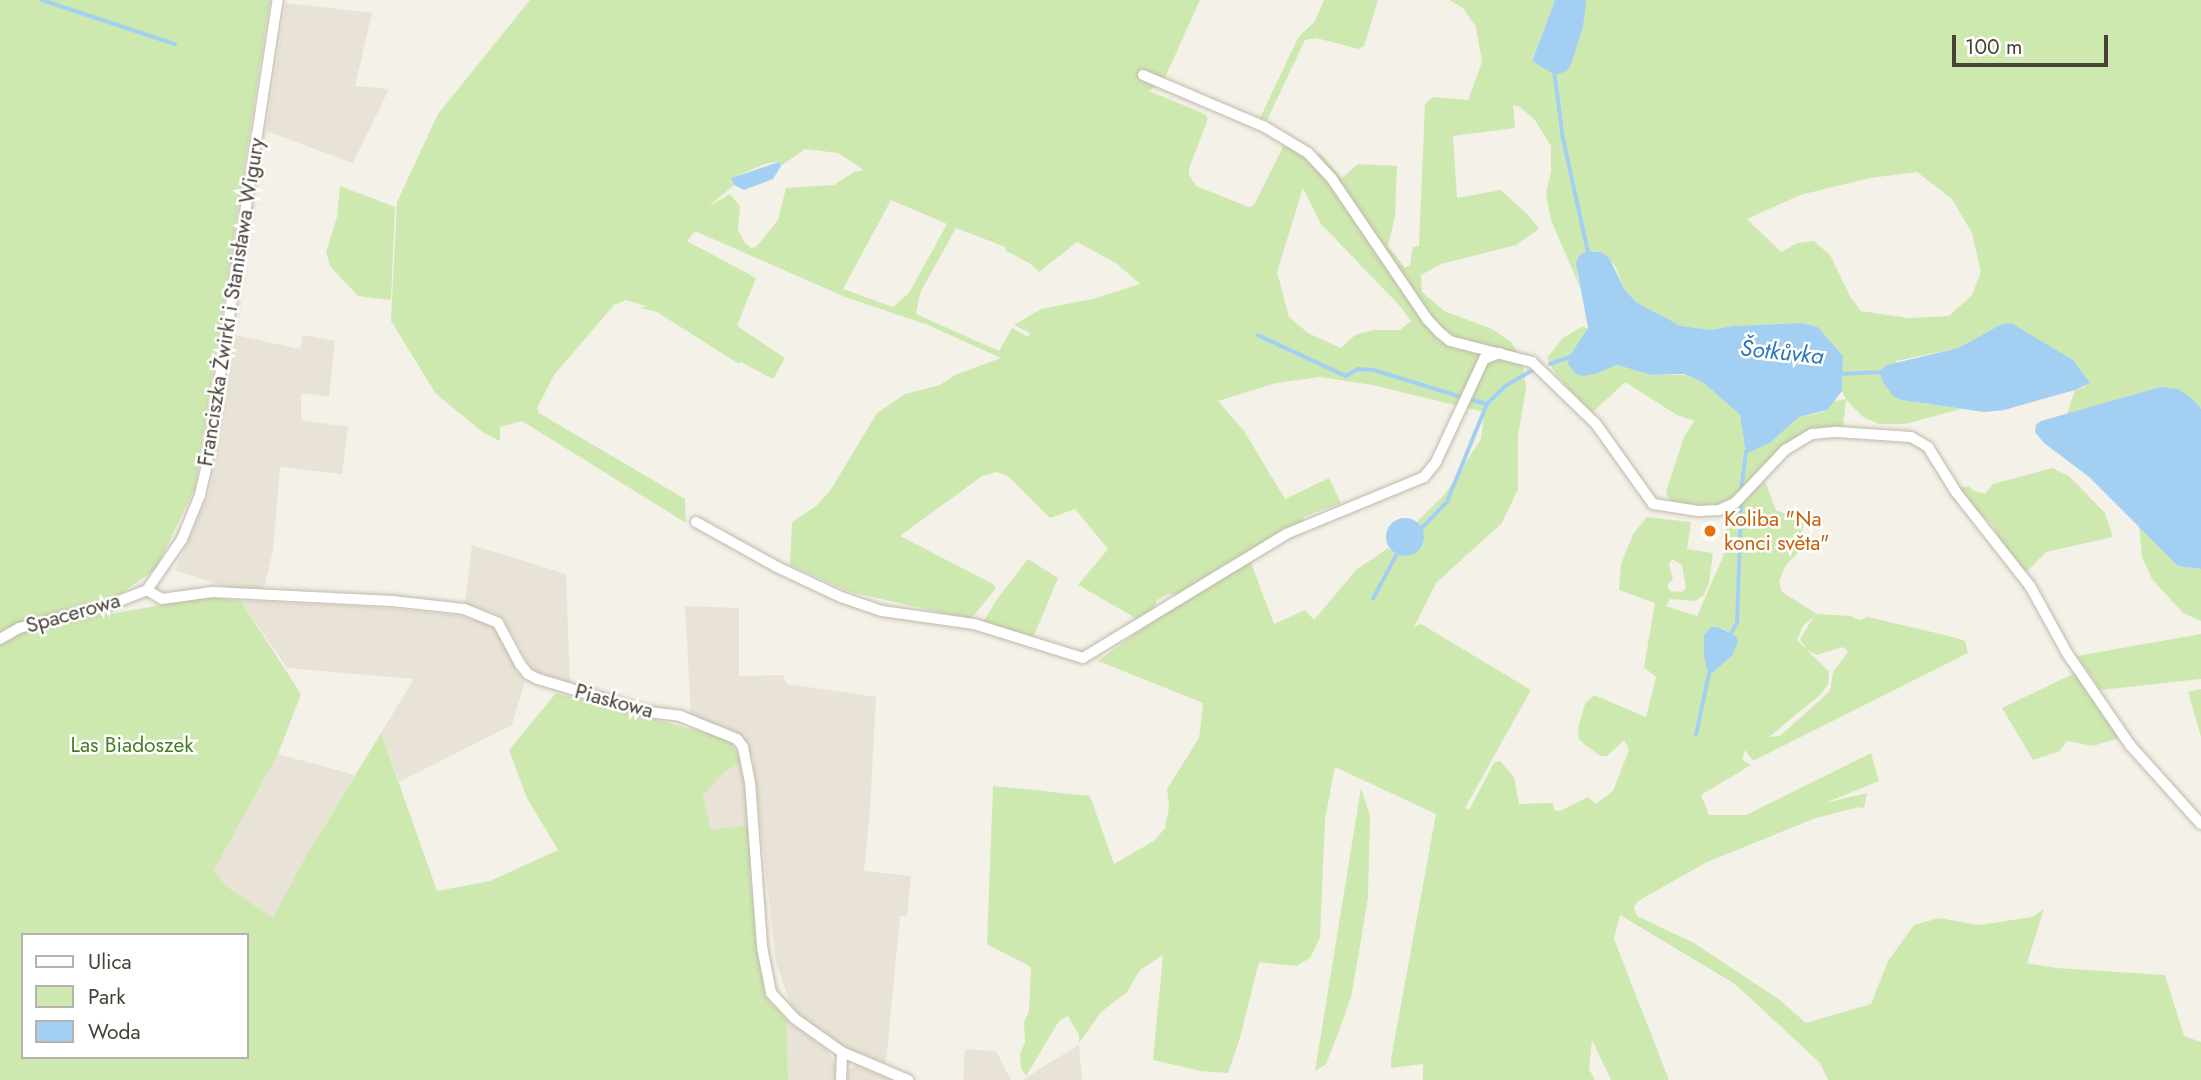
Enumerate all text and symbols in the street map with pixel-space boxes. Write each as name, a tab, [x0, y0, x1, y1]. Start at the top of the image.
scale bar	[1956, 21, 2112, 65]
text: 100 m	[1965, 32, 2022, 62]
street label: Franciszka Żwirki i Stanisława Wigury	[193, 136, 269, 468]
water label: Šotkůvka	[1739, 334, 1825, 370]
place label: Koliba "Na konci světa"	[1724, 506, 1830, 556]
marker: Koliba "Na konci světa"	[1702, 523, 1718, 539]
street label: Spacerowa	[23, 588, 123, 638]
street label: Piaskowa	[572, 678, 656, 724]
park label: Las Biadoszek	[71, 732, 193, 758]
legend	[21, 933, 248, 1059]
text: Ulica	[88, 947, 132, 977]
text: Park	[88, 982, 125, 1012]
text: Woda	[88, 1017, 141, 1047]

